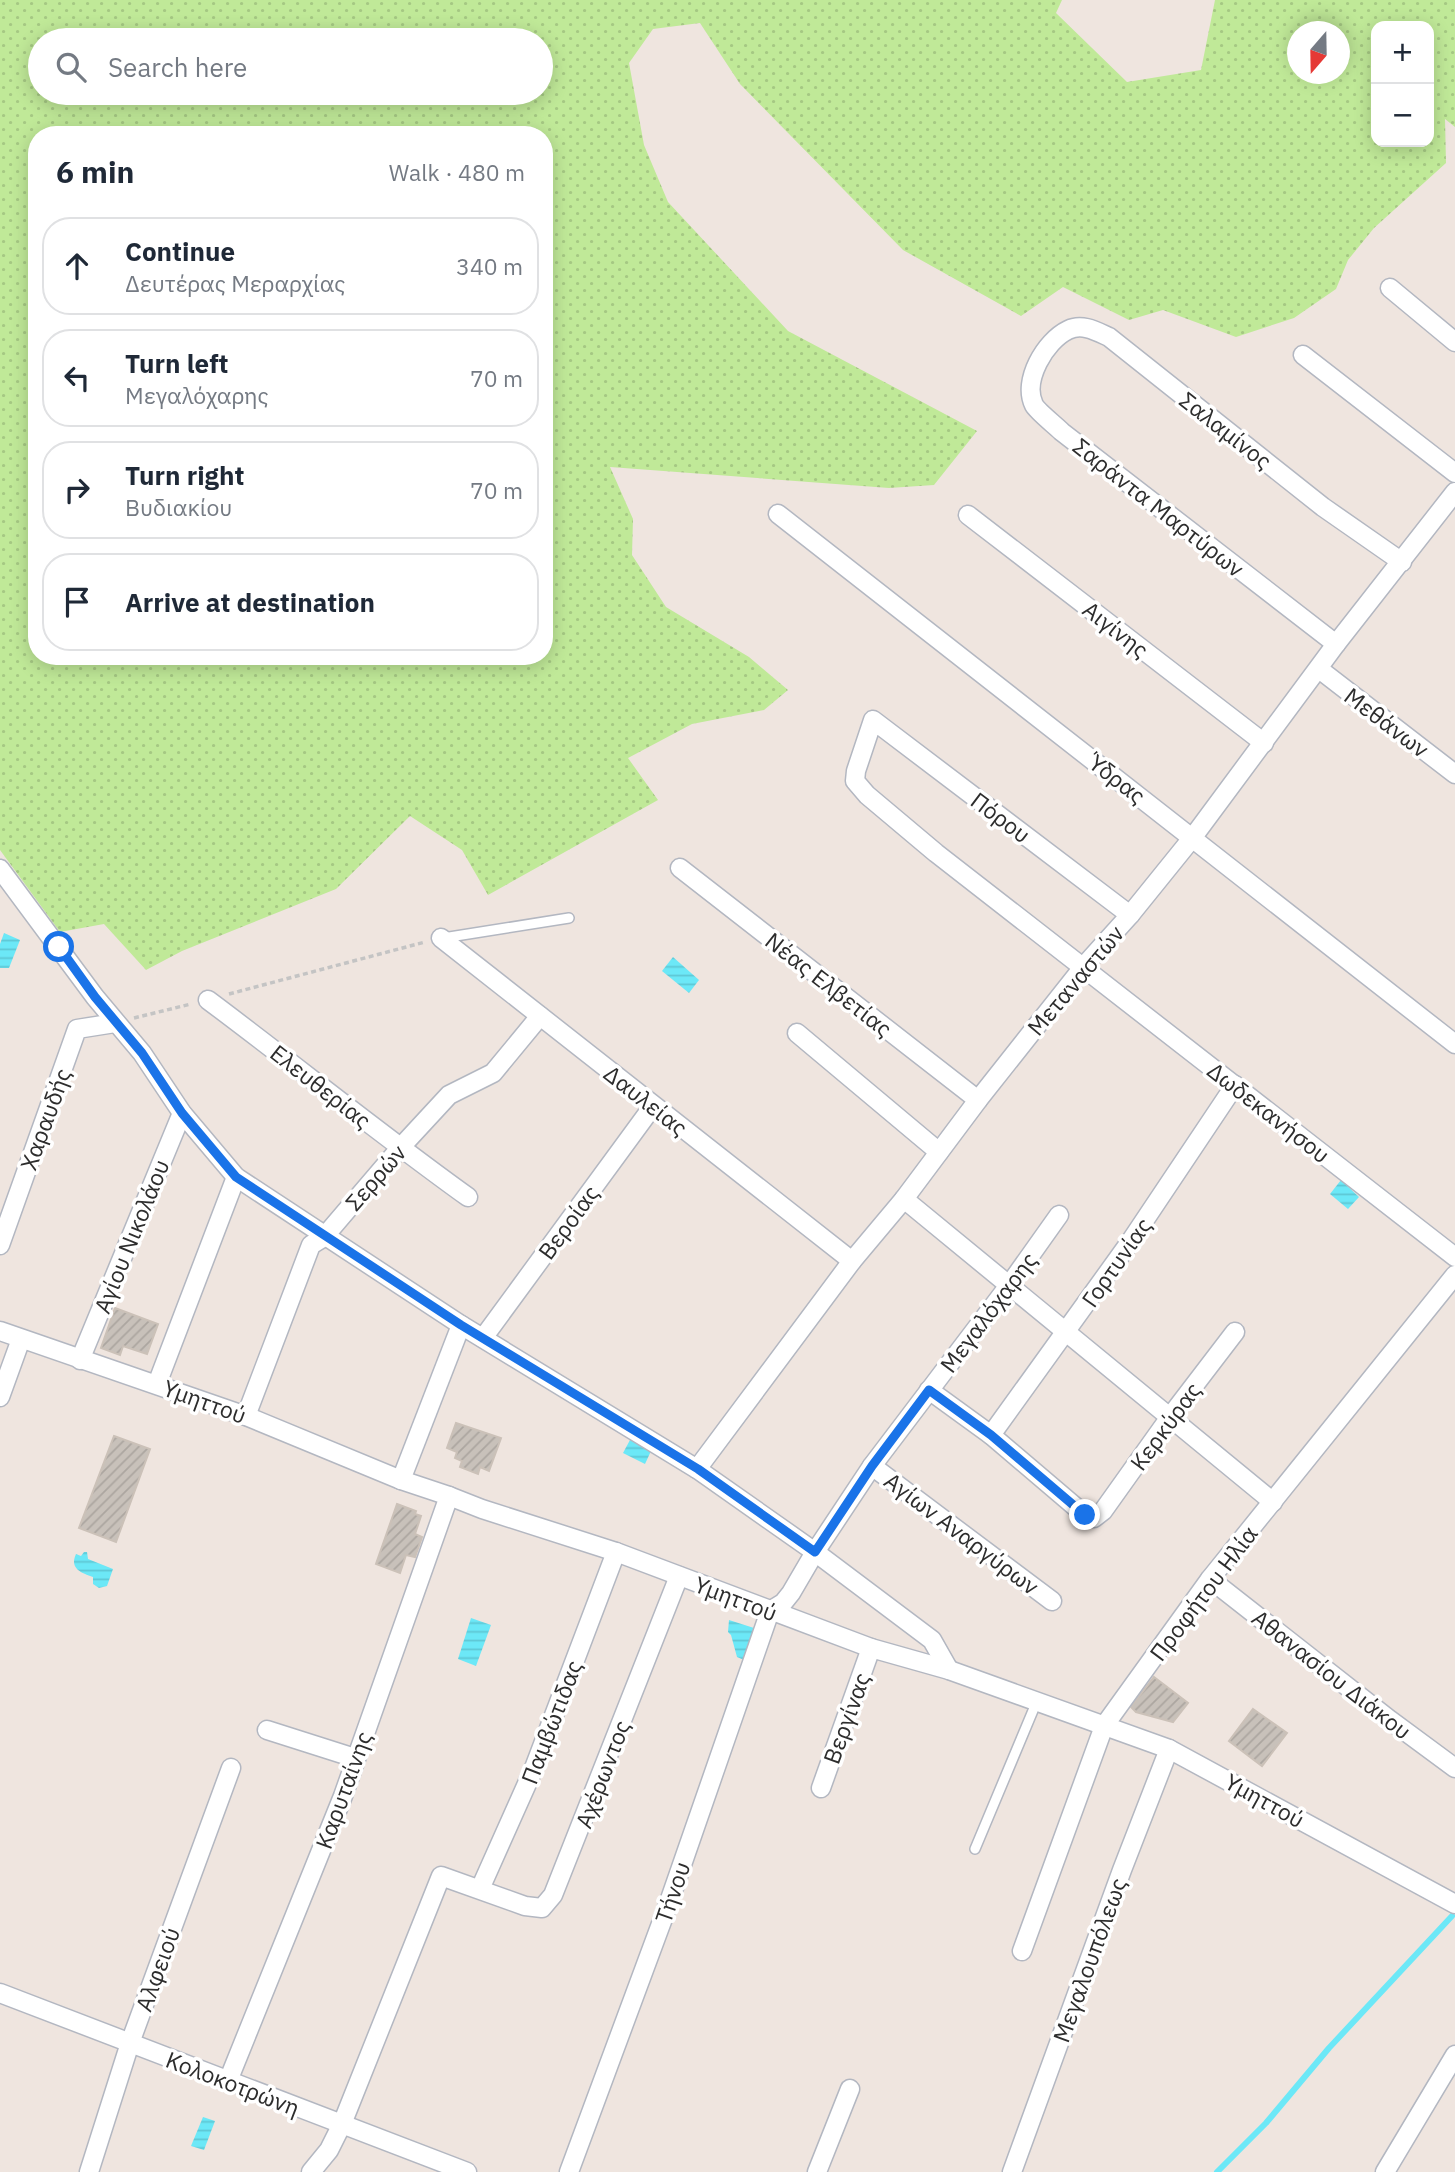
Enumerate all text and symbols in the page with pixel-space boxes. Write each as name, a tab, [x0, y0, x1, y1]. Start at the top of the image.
north arrow	[1287, 21, 1350, 84]
map controls	[1371, 21, 1434, 147]
button: +	[1371, 21, 1434, 84]
search box	[28, 28, 553, 105]
icon: search	[52, 48, 90, 86]
text: Search here	[108, 50, 247, 84]
button: −	[1371, 84, 1434, 147]
text: 6 min	[56, 152, 134, 191]
text: Walk · 480 m	[389, 157, 525, 187]
text: Continue	[125, 234, 235, 268]
icon: ahead	[58, 247, 96, 285]
text: 340 m	[456, 251, 523, 281]
text: Δευτέρας Μεραρχίας	[125, 268, 345, 298]
text: Turn left	[125, 346, 228, 380]
icon: left	[58, 359, 96, 397]
text: 70 m	[470, 363, 523, 393]
text: Μεγαλόχαρης	[125, 380, 269, 410]
street label: Σαλαμίνος	[1174, 385, 1278, 475]
street label: Σαράντα Μαρτύρων	[1067, 431, 1251, 583]
text: Turn right	[125, 458, 244, 492]
icon: right	[58, 471, 96, 509]
text: 70 m	[470, 475, 523, 505]
text: Βυδιακίου	[125, 492, 232, 522]
icon: arrive	[58, 583, 96, 621]
text: Arrive at destination	[125, 585, 375, 619]
street label: Αιγίνης	[1077, 594, 1155, 664]
street label: Μεθάνων	[1339, 680, 1436, 764]
street label: Ύδρας	[1081, 745, 1152, 810]
street label: Πόρου	[965, 785, 1037, 849]
street label: Μεταναστών	[1020, 918, 1130, 1041]
street label: Νέας Ελβετίας	[759, 925, 899, 1043]
route start	[43, 931, 74, 962]
street label: Ελευθερίας	[265, 1037, 377, 1135]
street label: Δωδεκανήσου	[1202, 1055, 1336, 1169]
street label: Δαυλείας	[598, 1058, 694, 1142]
street label: Χαραυδής	[13, 1064, 77, 1174]
street label: Σερρών	[338, 1137, 412, 1216]
street label: Αγίου Νικολάου	[86, 1155, 176, 1317]
street label: Βεροίας	[531, 1179, 605, 1265]
street label: Γορτυνίας	[1074, 1211, 1158, 1313]
street label: Μεγαλόχαρης	[933, 1246, 1043, 1378]
street label: Υμηττού	[159, 1372, 251, 1430]
street label: Κερκύρας	[1123, 1376, 1207, 1476]
street label: Αγίων Αναργύρων	[879, 1465, 1045, 1601]
route end	[1069, 1499, 1100, 1530]
street label: Προφήτου Ηλία	[1142, 1519, 1264, 1667]
street label: Υμηττού	[690, 1569, 782, 1627]
street label: Αθανασίου Διάκου	[1246, 1602, 1418, 1746]
street label: Παμβώτιδας	[514, 1656, 588, 1788]
street label: Βεργίνας	[816, 1668, 876, 1768]
street label: Αχέρωντος	[568, 1716, 636, 1832]
street label: Καρυταίνης	[308, 1727, 378, 1853]
street label: Υμηττού	[1220, 1766, 1310, 1834]
street label: Τήνου	[648, 1857, 696, 1927]
street label: Μεγαλουπόλεως	[1045, 1874, 1133, 2046]
street label: Αλφειού	[128, 1923, 186, 2015]
street label: Κολοκοτρώνη	[162, 2044, 304, 2122]

